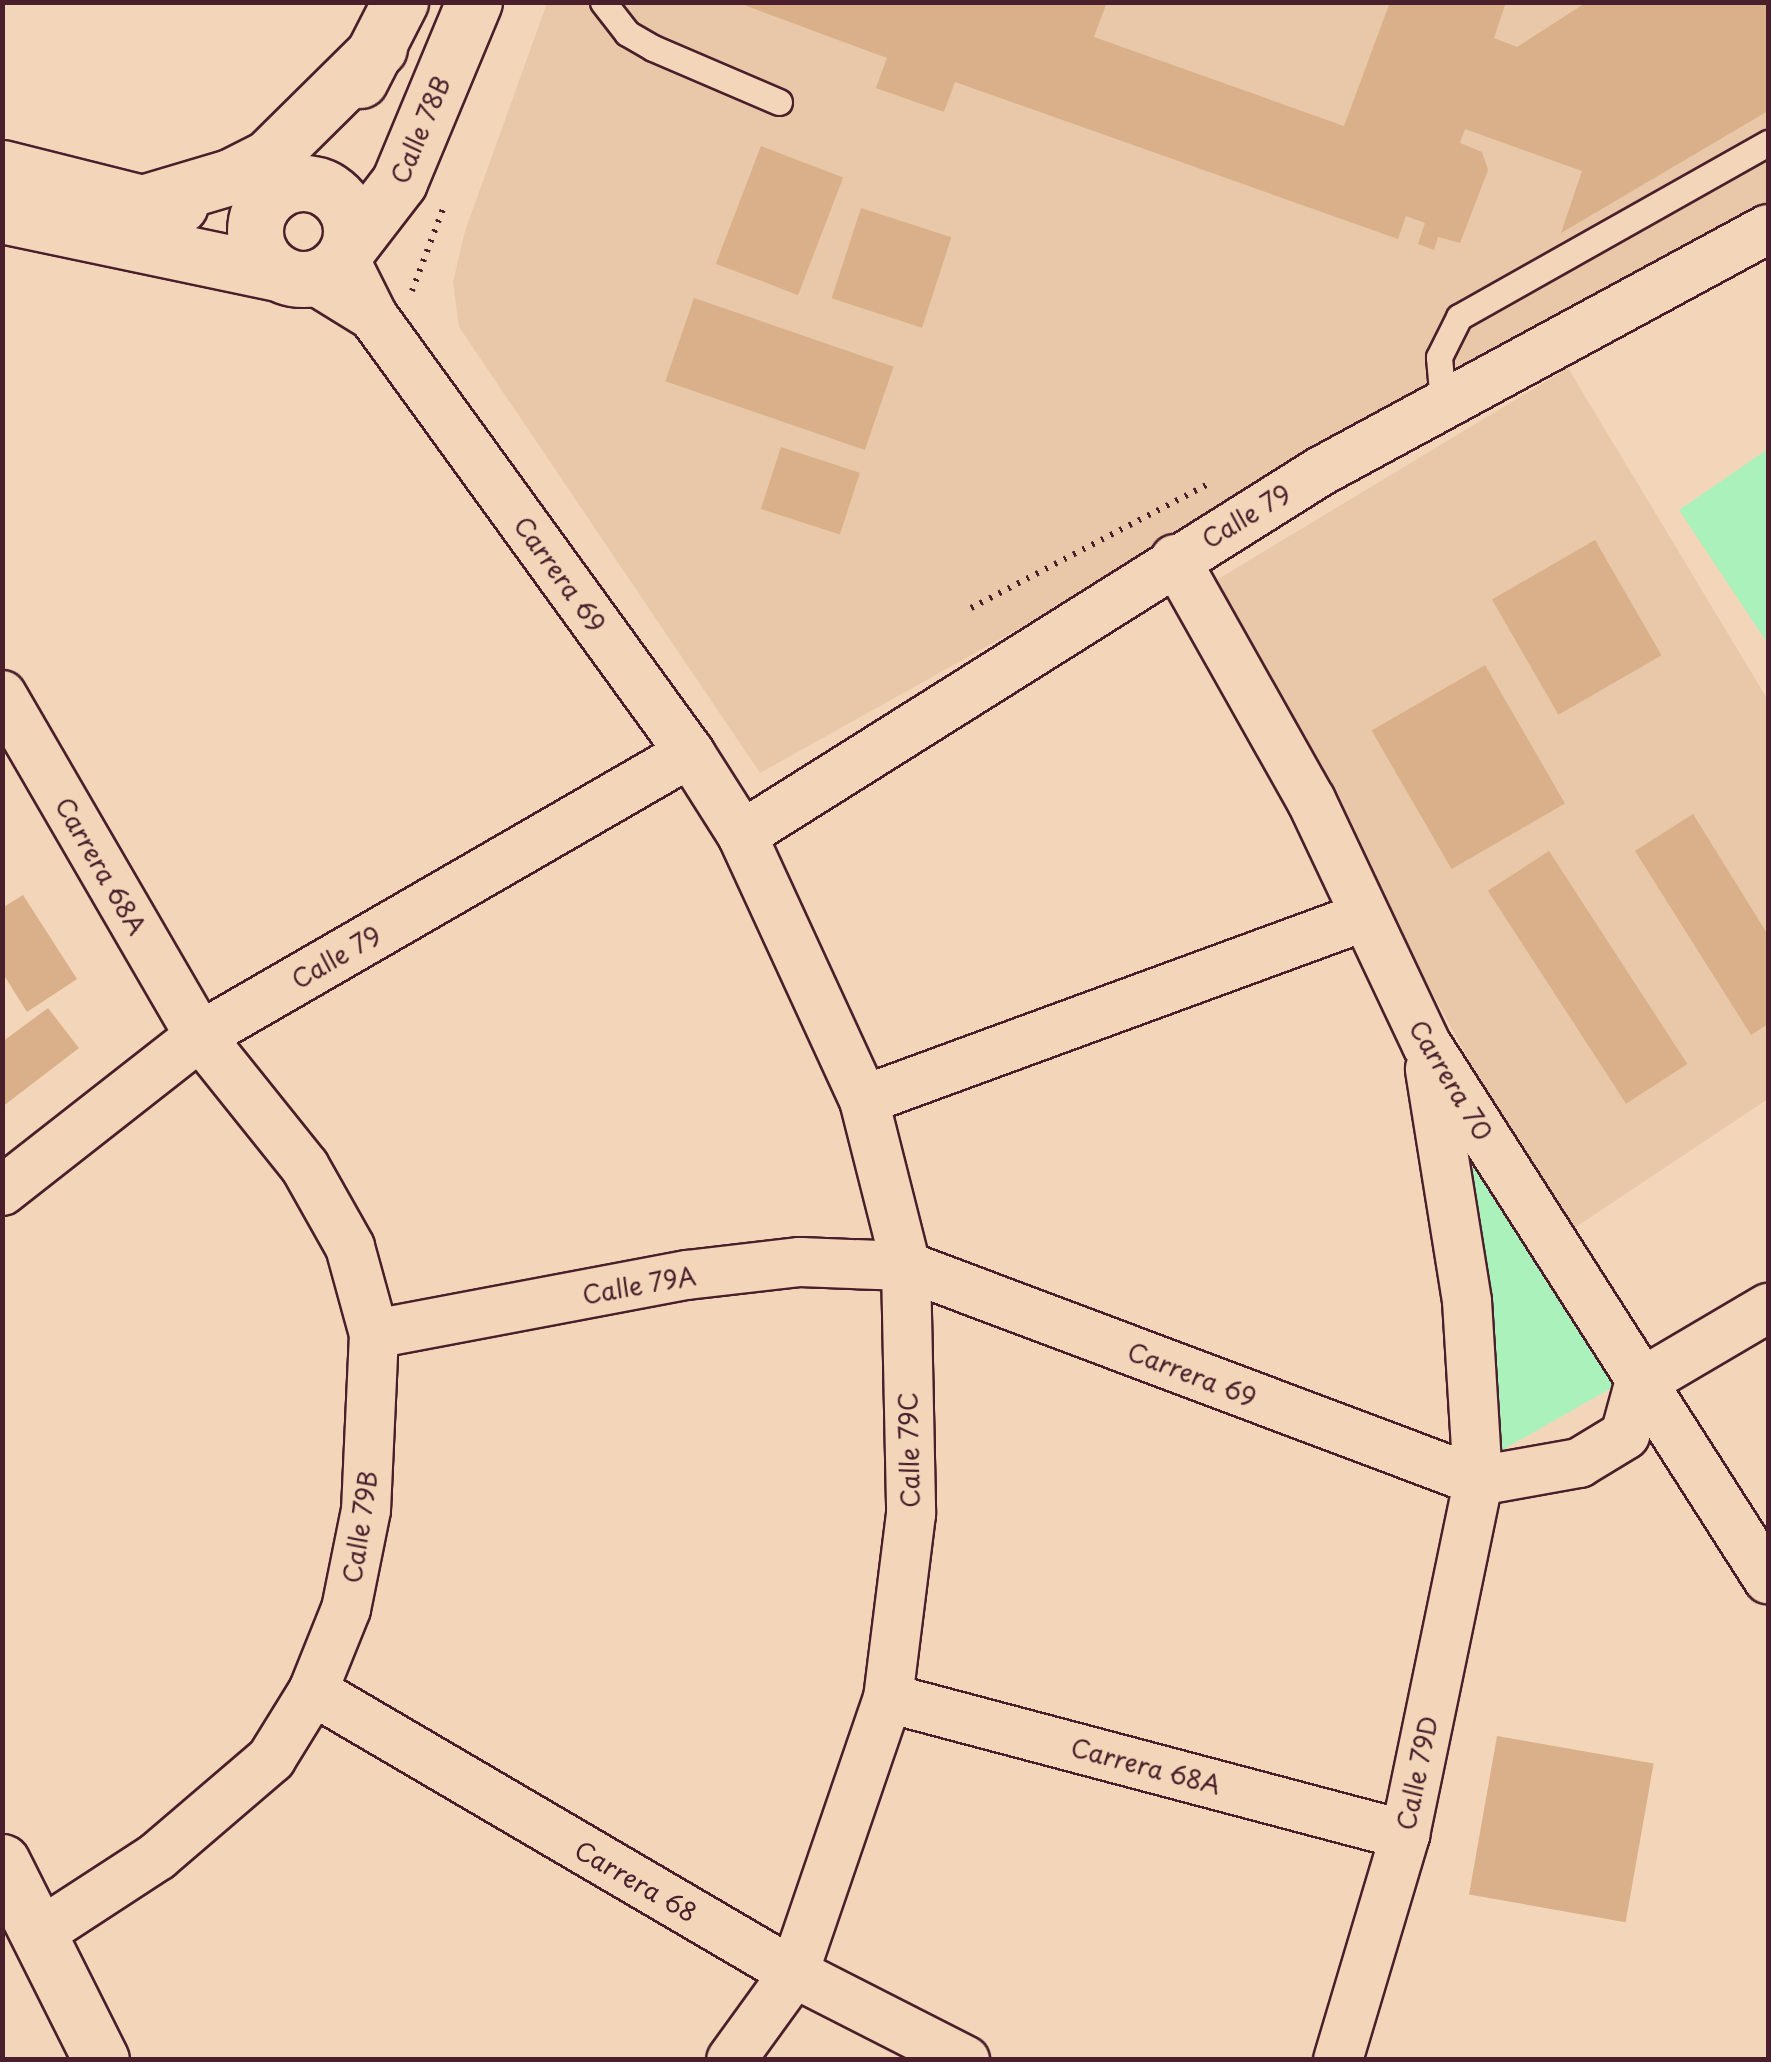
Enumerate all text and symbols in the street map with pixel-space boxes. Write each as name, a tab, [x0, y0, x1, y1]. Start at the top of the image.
street label: Calle 78B	[384, 71, 456, 189]
street label: Calle 79	[1197, 478, 1295, 554]
street label: Carrera 69	[508, 511, 612, 637]
street label: Carrera 68A	[49, 791, 153, 941]
street label: Calle 79	[286, 920, 386, 994]
street label: Carrera 70	[1403, 1014, 1499, 1146]
street label: Calle 79A	[579, 1260, 699, 1310]
street label: Carrera 69	[1124, 1336, 1260, 1412]
street label: Calle 79C	[893, 1391, 925, 1509]
street label: Calle 79B	[336, 1468, 384, 1586]
street label: Calle 79D	[1390, 1713, 1444, 1833]
street label: Carrera 68A	[1067, 1731, 1225, 1801]
street label: Carrera 68	[569, 1834, 703, 1928]

